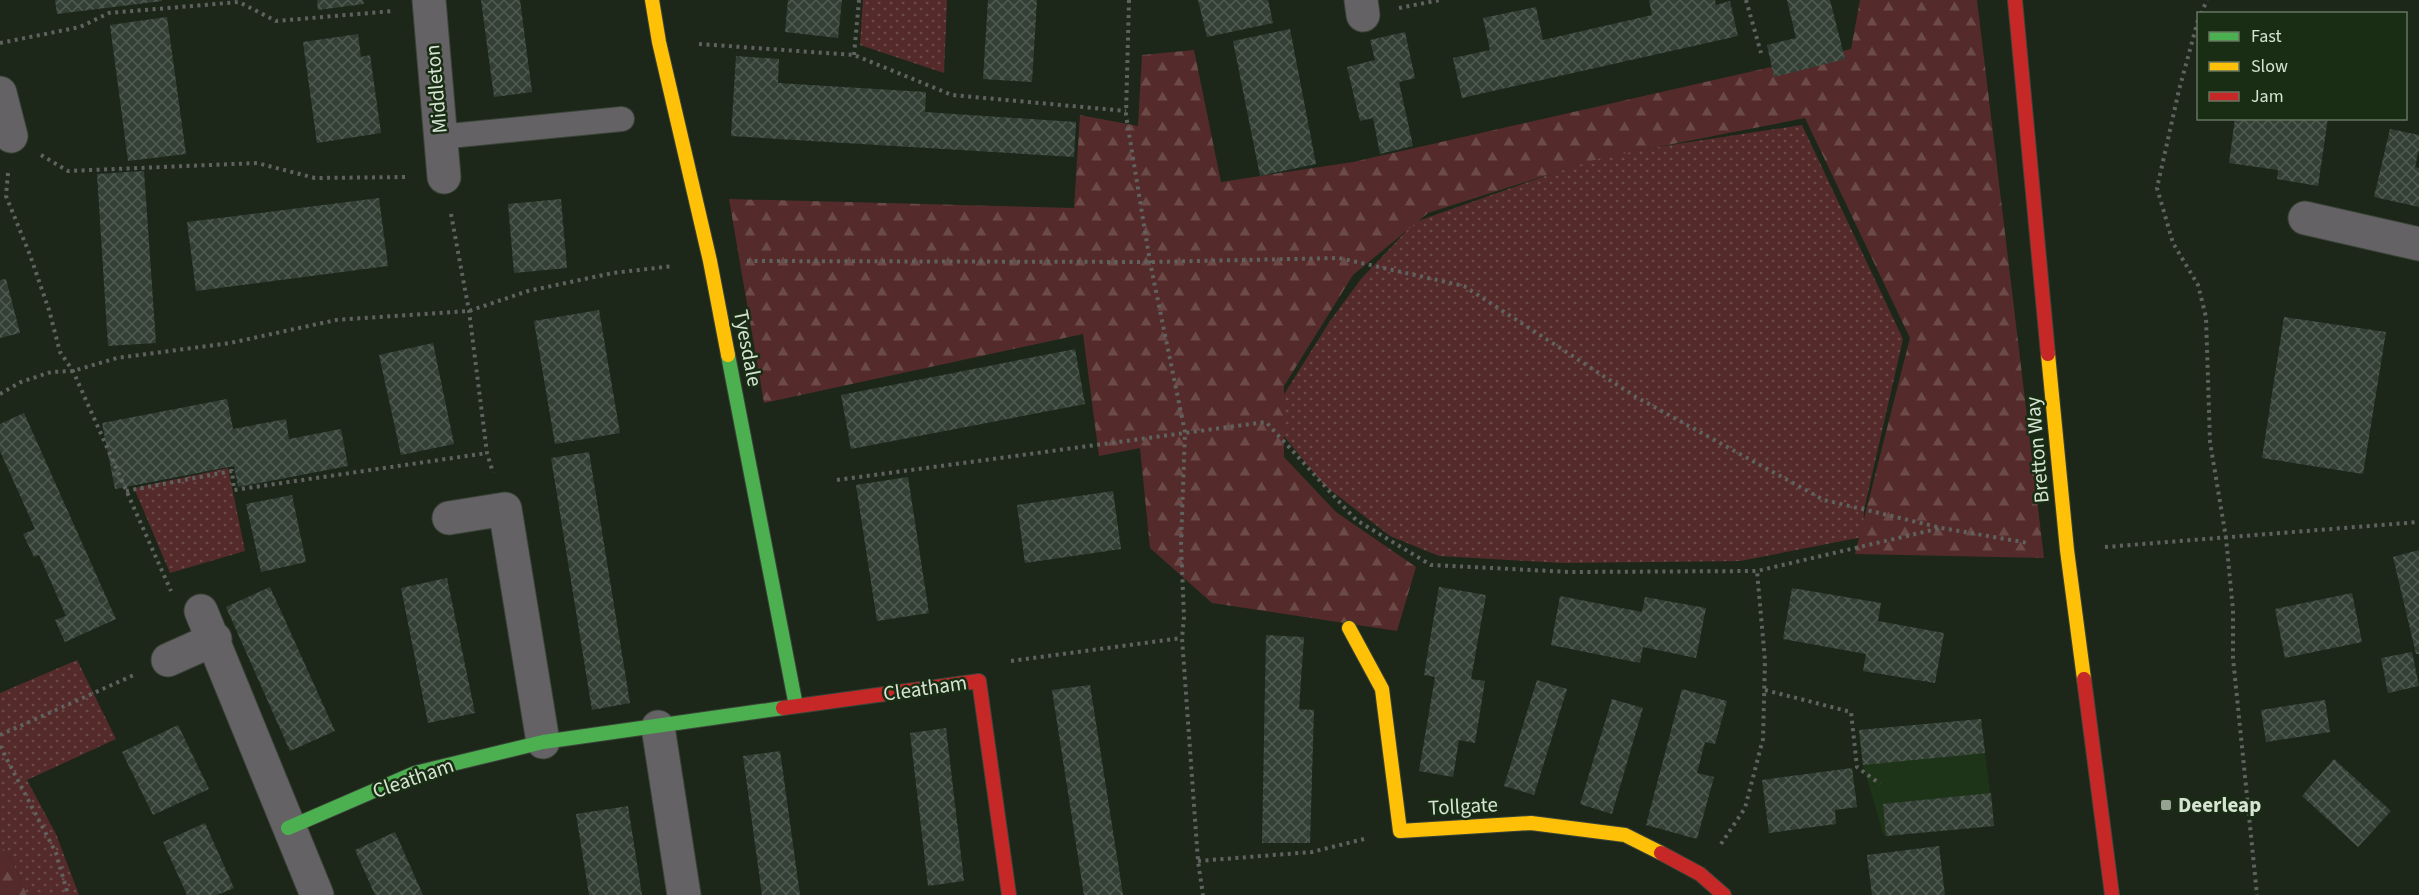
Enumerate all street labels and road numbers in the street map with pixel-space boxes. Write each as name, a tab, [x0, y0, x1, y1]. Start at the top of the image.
street label: Middleton	[417, 43, 455, 135]
street label: Tyesdale	[726, 307, 770, 389]
street label: Bretton Way	[2017, 395, 2057, 504]
street label: Cleatham	[881, 667, 969, 709]
street label: Cleatham	[368, 750, 458, 806]
street label: Tollgate	[1427, 789, 1499, 823]

